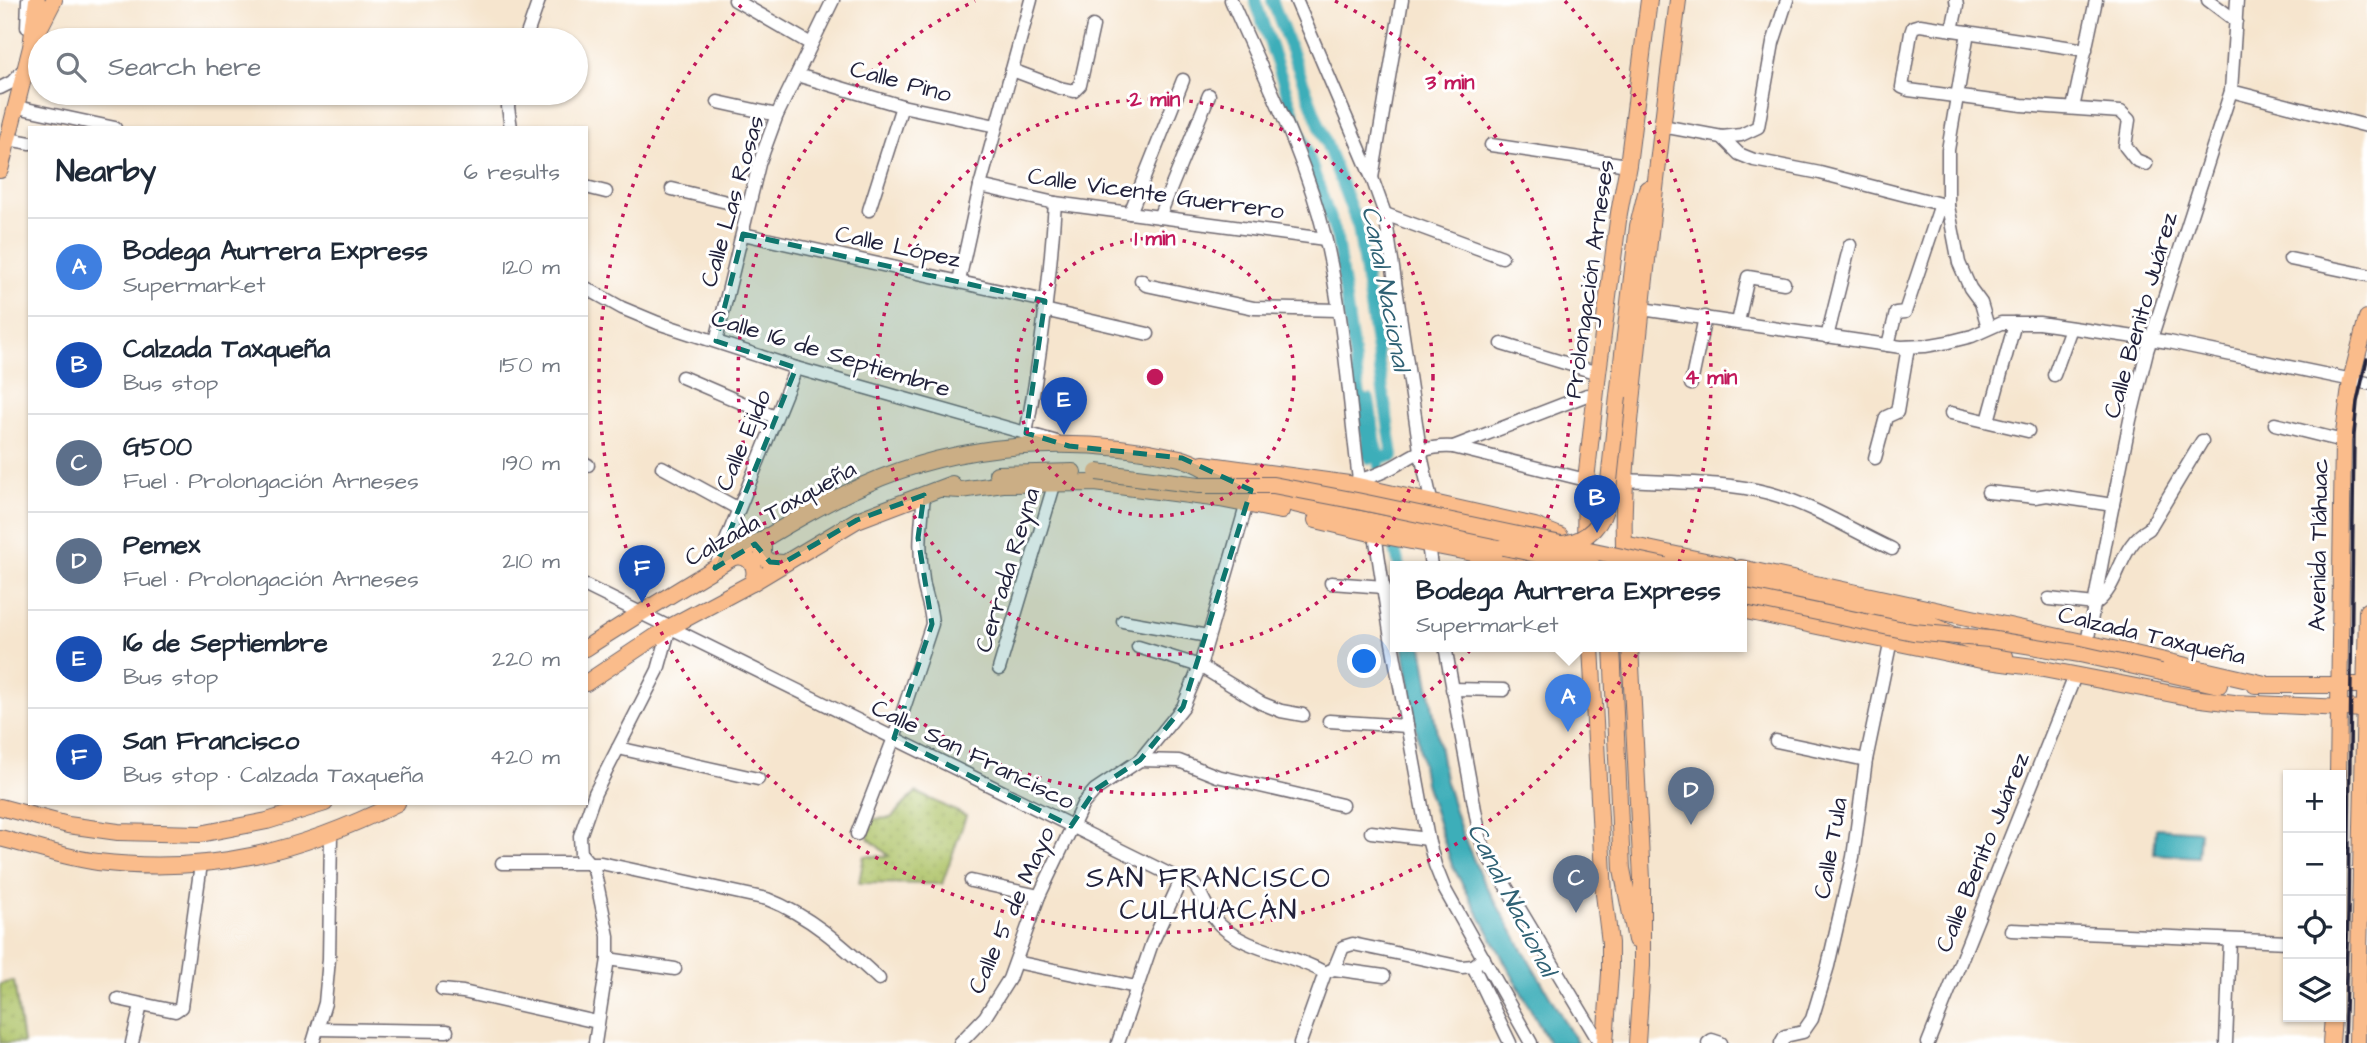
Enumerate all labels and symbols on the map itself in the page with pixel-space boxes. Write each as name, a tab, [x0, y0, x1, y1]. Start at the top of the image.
street label: Calle Pino	[846, 52, 956, 112]
text: 3 min	[1424, 68, 1475, 97]
text: 2 min	[1129, 85, 1181, 114]
street label: Calle Las Rosas	[692, 112, 774, 291]
street label: Prolongación Arneses	[1556, 158, 1625, 401]
street label: Calle Vicente Guerrero	[1026, 159, 1287, 229]
water label: Canal Nacional	[1352, 203, 1420, 377]
street label: Calle Benito Juárez	[2095, 208, 2187, 422]
street label: Calle López	[832, 217, 964, 277]
text: 1 min	[1134, 224, 1176, 253]
street label: Calle 16 de Septiembre	[707, 301, 954, 407]
text: 4 min	[1685, 363, 1738, 392]
centre of rings	[1143, 365, 1167, 389]
pin: E	[1041, 377, 1087, 435]
street label: Calle Ejido	[707, 384, 781, 496]
street label: Calzada Taxqueña	[679, 453, 862, 575]
street label: Avenida Tláhuac	[2300, 458, 2338, 632]
pin: B	[1574, 475, 1620, 533]
street label: Cerrada Reyna	[967, 484, 1050, 657]
pin: F	[619, 545, 665, 603]
street label: Calzada Taxqueña	[2055, 598, 2249, 674]
your location	[1347, 644, 1381, 678]
pin: A	[1545, 674, 1591, 732]
street label: Calle San Francisco	[865, 691, 1080, 819]
street label: Calle Benito Juárez	[1927, 747, 2039, 958]
pin: D	[1668, 767, 1714, 825]
street label: Calle Tula	[1805, 795, 1857, 902]
water label: Canal Nacional	[1458, 817, 1567, 985]
street label: Calle 5 de Mayo	[960, 821, 1065, 1000]
pin: C	[1553, 855, 1599, 913]
district label: SAN FRANCISCO CULHUACÁN	[1086, 859, 1332, 930]

